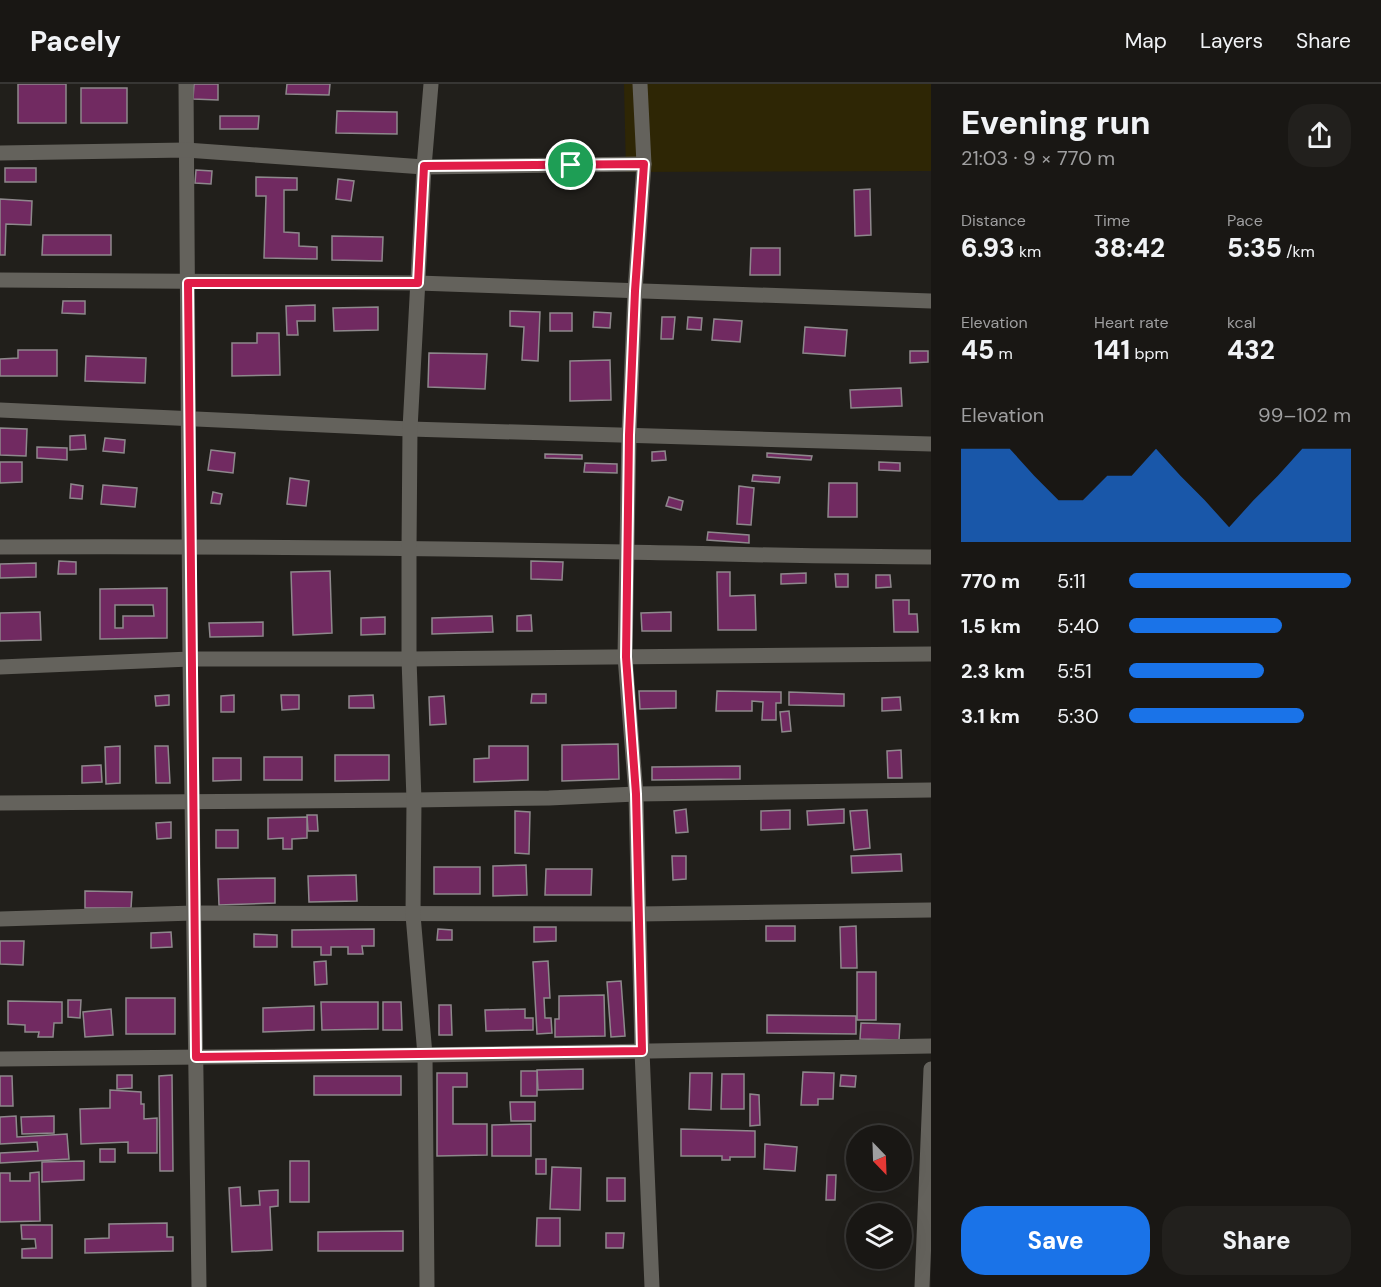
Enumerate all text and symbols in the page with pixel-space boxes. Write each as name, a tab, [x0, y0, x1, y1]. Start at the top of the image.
text: Pacely	[30, 23, 121, 60]
text: Map	[1125, 27, 1167, 55]
text: Layers	[1200, 27, 1263, 55]
text: Share	[1296, 27, 1351, 55]
text: Evening run	[961, 101, 1150, 144]
button: share	[1288, 104, 1351, 167]
pin	[545, 139, 596, 190]
text: 21:03 · 9 × 770 m	[961, 145, 1115, 171]
icon: arrive	[554, 148, 587, 181]
text: Distance	[961, 210, 1026, 231]
text: Time	[1094, 210, 1130, 231]
text: Pace	[1227, 210, 1263, 231]
text: 6.93	[961, 231, 1015, 265]
text: 38:42	[1094, 231, 1165, 265]
text: 5:35	[1227, 231, 1282, 265]
text: km	[1015, 241, 1041, 262]
text: /km	[1282, 241, 1315, 262]
text: Elevation	[961, 312, 1028, 333]
text: Heart rate	[1094, 312, 1169, 333]
text: kcal	[1227, 312, 1256, 333]
text: 45	[961, 333, 994, 367]
text: 141	[1094, 333, 1130, 367]
text: 432	[1227, 333, 1275, 367]
text: m	[994, 343, 1013, 364]
text: bpm	[1130, 343, 1169, 364]
text: Elevation	[961, 402, 1044, 428]
text: 99–102 m	[1258, 402, 1351, 428]
text: 770 m	[961, 568, 1020, 594]
text: 5:11	[1057, 568, 1086, 594]
text: 1.5 km	[961, 613, 1021, 639]
text: 5:40	[1057, 613, 1099, 639]
text: 2.3 km	[961, 658, 1025, 684]
text: 5:51	[1057, 658, 1092, 684]
text: 3.1 km	[961, 703, 1020, 729]
text: 5:30	[1057, 703, 1099, 729]
north arrow	[846, 1125, 912, 1191]
map controls	[846, 1125, 912, 1269]
button: layers	[846, 1203, 912, 1269]
button: Save	[961, 1206, 1150, 1275]
button: Share	[1162, 1206, 1351, 1275]

